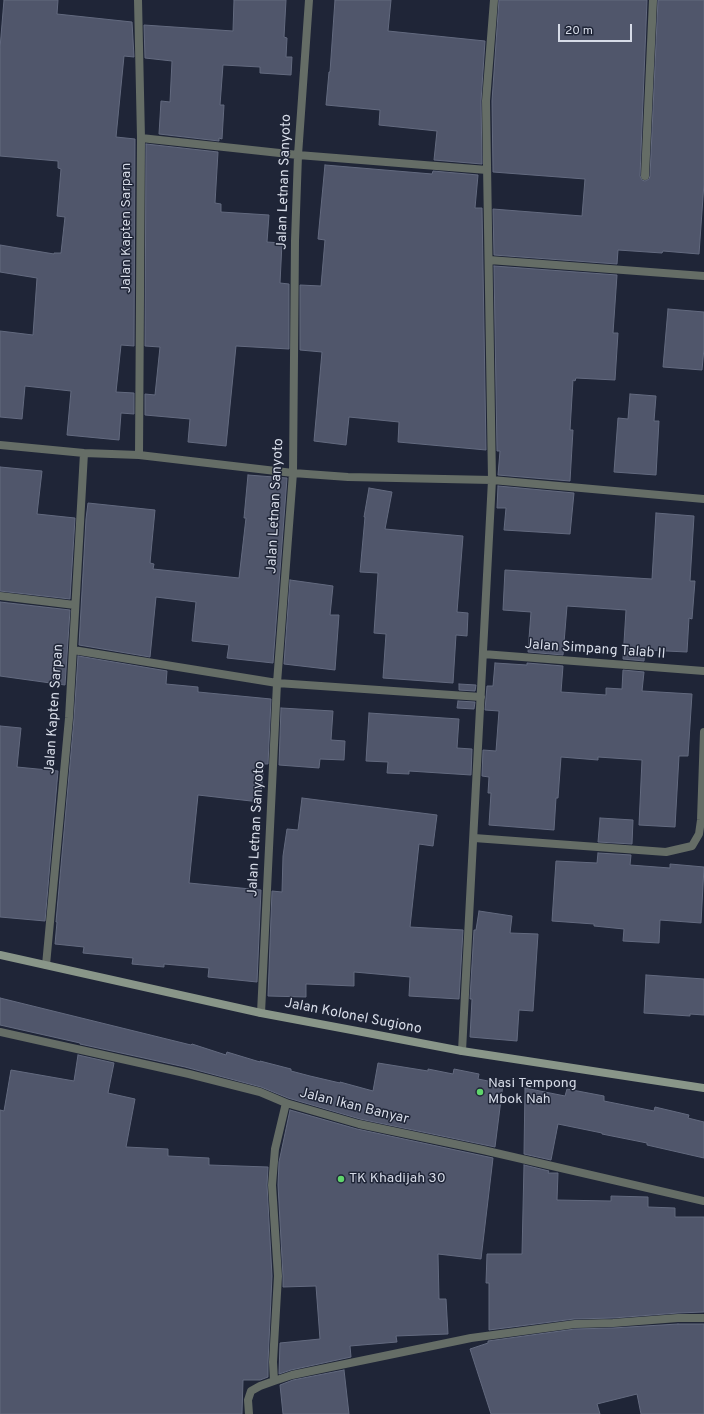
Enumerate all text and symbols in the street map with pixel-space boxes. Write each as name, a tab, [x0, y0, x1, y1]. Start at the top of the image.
scale bar	[560, 16, 634, 42]
text: 20 m	[565, 23, 593, 39]
street label: Jalan Letnan Sanyoto	[274, 114, 296, 250]
street label: Jalan Kapten Sarpan	[119, 163, 135, 293]
street label: Jalan Letnan Sanyoto	[264, 438, 288, 574]
street label: Jalan Simpang Talab II	[524, 637, 666, 663]
street label: Jalan Kapten Sarpan	[42, 643, 68, 775]
street label: Jalan Letnan Sanyoto	[245, 761, 269, 897]
street label: Jalan Kolonel Sugiono	[283, 995, 423, 1039]
place label: Nasi Tempong Mbok Nah	[488, 1076, 577, 1108]
street label: Jalan Ikan Banyar	[298, 1085, 410, 1129]
marker: Nasi Tempong Mbok Nah	[475, 1087, 485, 1097]
place label: TK Khadijah 30	[349, 1171, 446, 1187]
marker: TK Khadijah 30	[336, 1174, 346, 1184]

